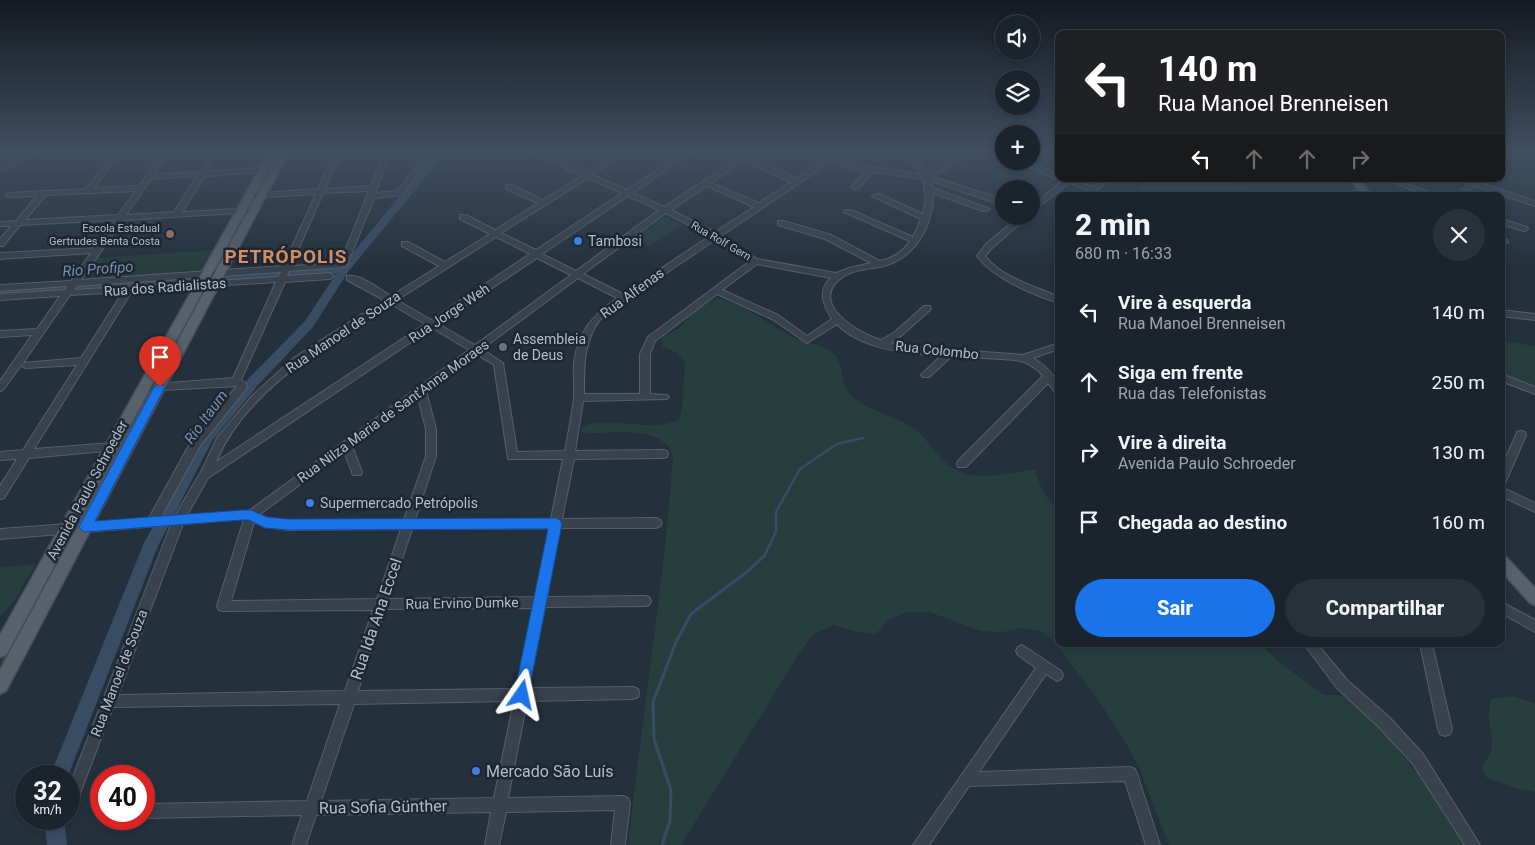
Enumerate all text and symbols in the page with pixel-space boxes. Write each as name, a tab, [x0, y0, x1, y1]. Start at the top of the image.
map controls	[995, 15, 1040, 225]
button: sound	[995, 15, 1040, 60]
text: 140 m	[1158, 49, 1257, 90]
icon: left	[1075, 50, 1140, 115]
button: layers	[995, 70, 1040, 115]
text: Rua Manoel Brenneisen	[1158, 91, 1389, 116]
button: +	[995, 125, 1040, 170]
icon: left	[1187, 145, 1215, 173]
icon: ahead	[1240, 145, 1268, 173]
icon: ahead	[1293, 145, 1321, 173]
icon: right	[1346, 145, 1374, 173]
button: −	[995, 180, 1040, 225]
text: 2 min	[1075, 207, 1151, 242]
button: close	[1433, 209, 1485, 261]
street label: Rua Rolf Gern	[689, 219, 753, 263]
place label: Escola Estadual Gertrudes Benta Costa	[49, 222, 160, 248]
marker: Escola Estadual Gertrudes Benta Costa	[164, 228, 176, 240]
place label: Tambosi	[588, 233, 642, 249]
marker: Tambosi	[572, 235, 584, 247]
text: 680 m · 16:33	[1075, 244, 1172, 263]
district label: PETRÓPOLIS	[224, 245, 348, 268]
water label: Rio Profipo	[62, 258, 134, 280]
street label: Rua Alfenas	[597, 265, 667, 321]
street label: Rua dos Radialistas	[103, 275, 227, 299]
street label: Rua Jorge Weh	[406, 280, 492, 346]
street label: Rua Manoel de Souza	[283, 288, 403, 376]
text: Vire à esquerda	[1118, 291, 1251, 314]
icon: left	[1075, 298, 1103, 326]
text: 140 m	[1432, 301, 1485, 324]
text: Rua Manoel Brenneisen	[1118, 314, 1286, 333]
place label: Assembleia de Deus	[513, 331, 586, 363]
pin	[139, 336, 181, 387]
street label: Rua Nilza Maria de Sant'Anna Moraes	[294, 336, 492, 486]
street label: Rua Colombo	[894, 338, 980, 362]
marker: Assembleia de Deus	[497, 341, 509, 353]
icon: arrive	[146, 343, 174, 371]
text: Siga em frente	[1118, 361, 1243, 384]
icon: ahead	[1075, 368, 1103, 396]
text: 250 m	[1432, 371, 1485, 394]
text: Rua das Telefonistas	[1118, 384, 1267, 403]
water label: Rio Itaum	[181, 387, 231, 447]
street label: Avenida Paulo Schroeder	[43, 417, 131, 562]
text: Vire à direita	[1118, 431, 1227, 454]
icon: right	[1075, 438, 1103, 466]
text: 130 m	[1432, 441, 1485, 464]
text: Avenida Paulo Schroeder	[1118, 454, 1296, 473]
place label: Supermercado Petrópolis	[320, 495, 478, 511]
marker: Supermercado Petrópolis	[304, 497, 316, 509]
icon: arrive	[1075, 508, 1103, 536]
text: Chegada ao destino	[1118, 511, 1287, 534]
text: 160 m	[1432, 511, 1485, 534]
street label: Rua Ida Ana Eccel	[346, 556, 406, 682]
button: Sair	[1075, 579, 1275, 637]
button: Compartilhar	[1285, 579, 1485, 637]
street label: Rua Ervino Dumke	[405, 594, 519, 612]
street label: Rua Manoel de Souza	[87, 607, 151, 739]
position arrow	[495, 668, 547, 720]
place label: Mercado São Luís	[486, 762, 614, 781]
speed limit sign: 40	[90, 765, 155, 830]
marker: Mercado São Luís	[470, 765, 482, 777]
text: 32	[33, 777, 62, 806]
street label: Rua Sofia Günther	[319, 796, 448, 818]
text: km/h	[33, 803, 62, 817]

